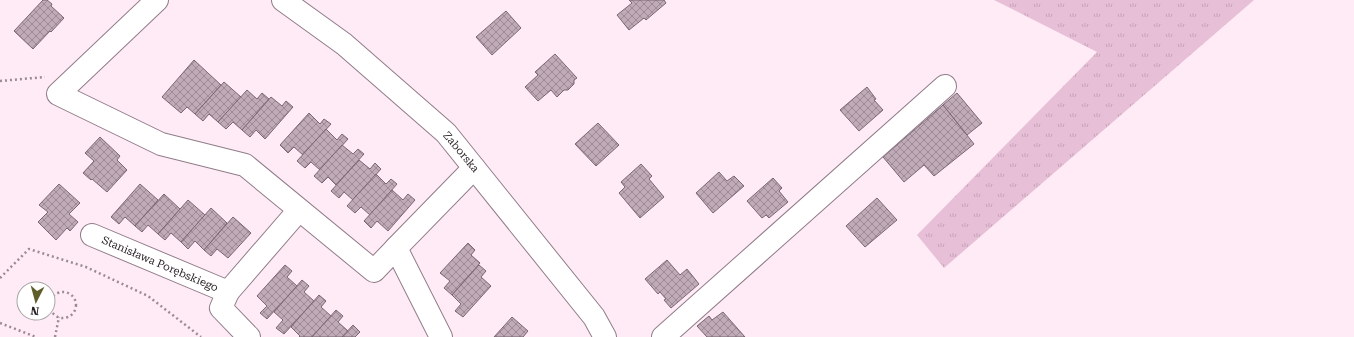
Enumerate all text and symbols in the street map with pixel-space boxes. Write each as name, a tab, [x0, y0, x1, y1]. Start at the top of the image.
street label: Zaborska	[440, 129, 482, 175]
street label: Stanisława Porębskiego	[100, 234, 220, 295]
north arrow	[16, 281, 56, 321]
text: N	[30, 303, 40, 317]

